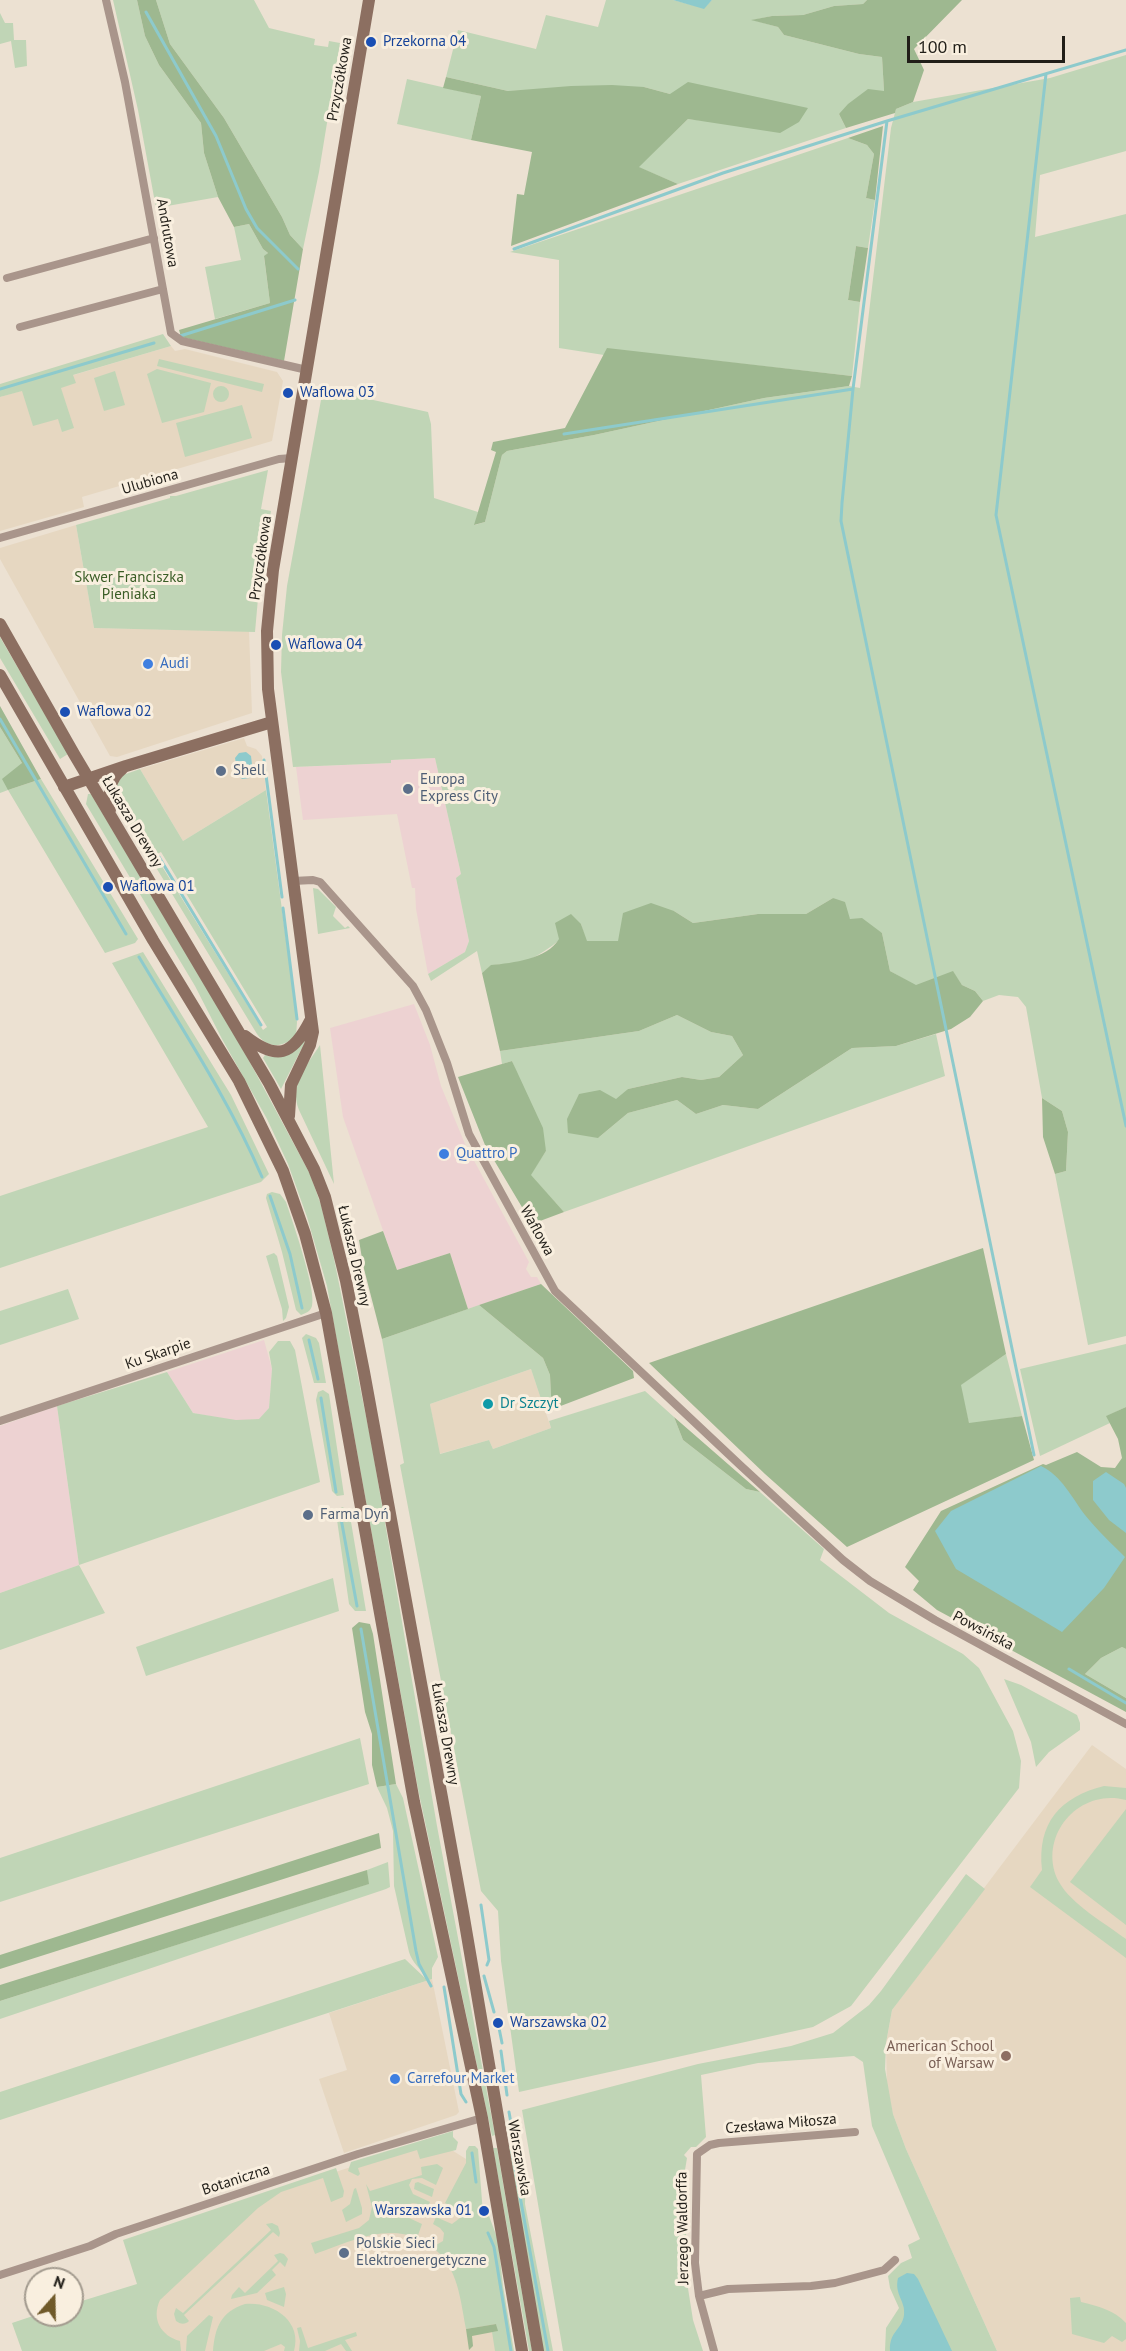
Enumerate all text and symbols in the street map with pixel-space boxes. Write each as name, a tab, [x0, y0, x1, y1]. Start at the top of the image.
scale bar	[910, 24, 1068, 62]
place label: Przekorna 04	[383, 33, 466, 51]
marker: Przekorna 04	[364, 35, 378, 49]
text: 100 m	[918, 35, 967, 58]
street label: Przyczółkowa	[324, 36, 356, 122]
street label: Andrutowa	[152, 197, 182, 269]
place label: Waflowa 03	[300, 384, 375, 402]
marker: Waflowa 03	[281, 386, 295, 400]
street label: Ulubiona	[120, 465, 180, 499]
street label: Przyczółkowa	[246, 515, 276, 601]
park label: Skwer Franciszka Pieniaka	[74, 569, 184, 604]
place label: Waflowa 04	[288, 636, 363, 654]
marker: Waflowa 04	[269, 638, 283, 652]
place label: Audi	[160, 655, 189, 673]
marker: Audi	[141, 657, 155, 671]
place label: Waflowa 02	[77, 703, 152, 721]
marker: Waflowa 02	[58, 705, 72, 719]
place label: Shell	[233, 762, 266, 780]
marker: Shell	[214, 764, 228, 778]
place label: Europa Express City	[420, 771, 498, 806]
street label: Łukasza Drewny	[98, 773, 166, 871]
marker: Europa Express City	[401, 782, 415, 796]
place label: Waflowa 01	[120, 878, 195, 896]
marker: Waflowa 01	[101, 880, 115, 894]
place label: Quattro P	[456, 1145, 517, 1163]
marker: Quattro P	[437, 1147, 451, 1161]
street label: Waflowa	[516, 1203, 558, 1259]
street label: Łukasza Drewny	[334, 1204, 374, 1308]
street label: Ku Skarpie	[123, 1334, 193, 1374]
place label: Dr Szczyt	[500, 1395, 558, 1413]
marker: Dr Szczyt	[481, 1397, 495, 1411]
place label: Farma Dyń	[320, 1506, 389, 1524]
marker: Farma Dyń	[301, 1508, 315, 1522]
street label: Powsińska	[950, 1608, 1016, 1654]
street label: Łukasza Drewny	[427, 1682, 463, 1786]
place label: Warszawska 02	[510, 2014, 607, 2032]
marker: Warszawska 02	[491, 2016, 505, 2030]
place label: American School of Warsaw	[886, 2038, 994, 2073]
marker: American School of Warsaw	[999, 2049, 1013, 2063]
place label: Carrefour Market	[407, 2070, 515, 2088]
marker: Carrefour Market	[388, 2072, 402, 2086]
street label: Czesława Miłosza	[725, 2110, 837, 2138]
street label: Warszawska	[503, 2119, 535, 2197]
street label: Botaniczna	[200, 2161, 272, 2199]
street label: Jerzego Waldorffa	[673, 2171, 693, 2285]
place label: Warszawska 01	[375, 2202, 472, 2220]
marker: Warszawska 01	[477, 2204, 491, 2218]
place label: Polskie Sieci Elektroenergetyczne	[356, 2235, 487, 2270]
marker: Polskie Sieci Elektroenergetyczne	[337, 2246, 351, 2260]
north arrow	[24, 2267, 84, 2327]
text: N	[51, 2271, 68, 2293]

